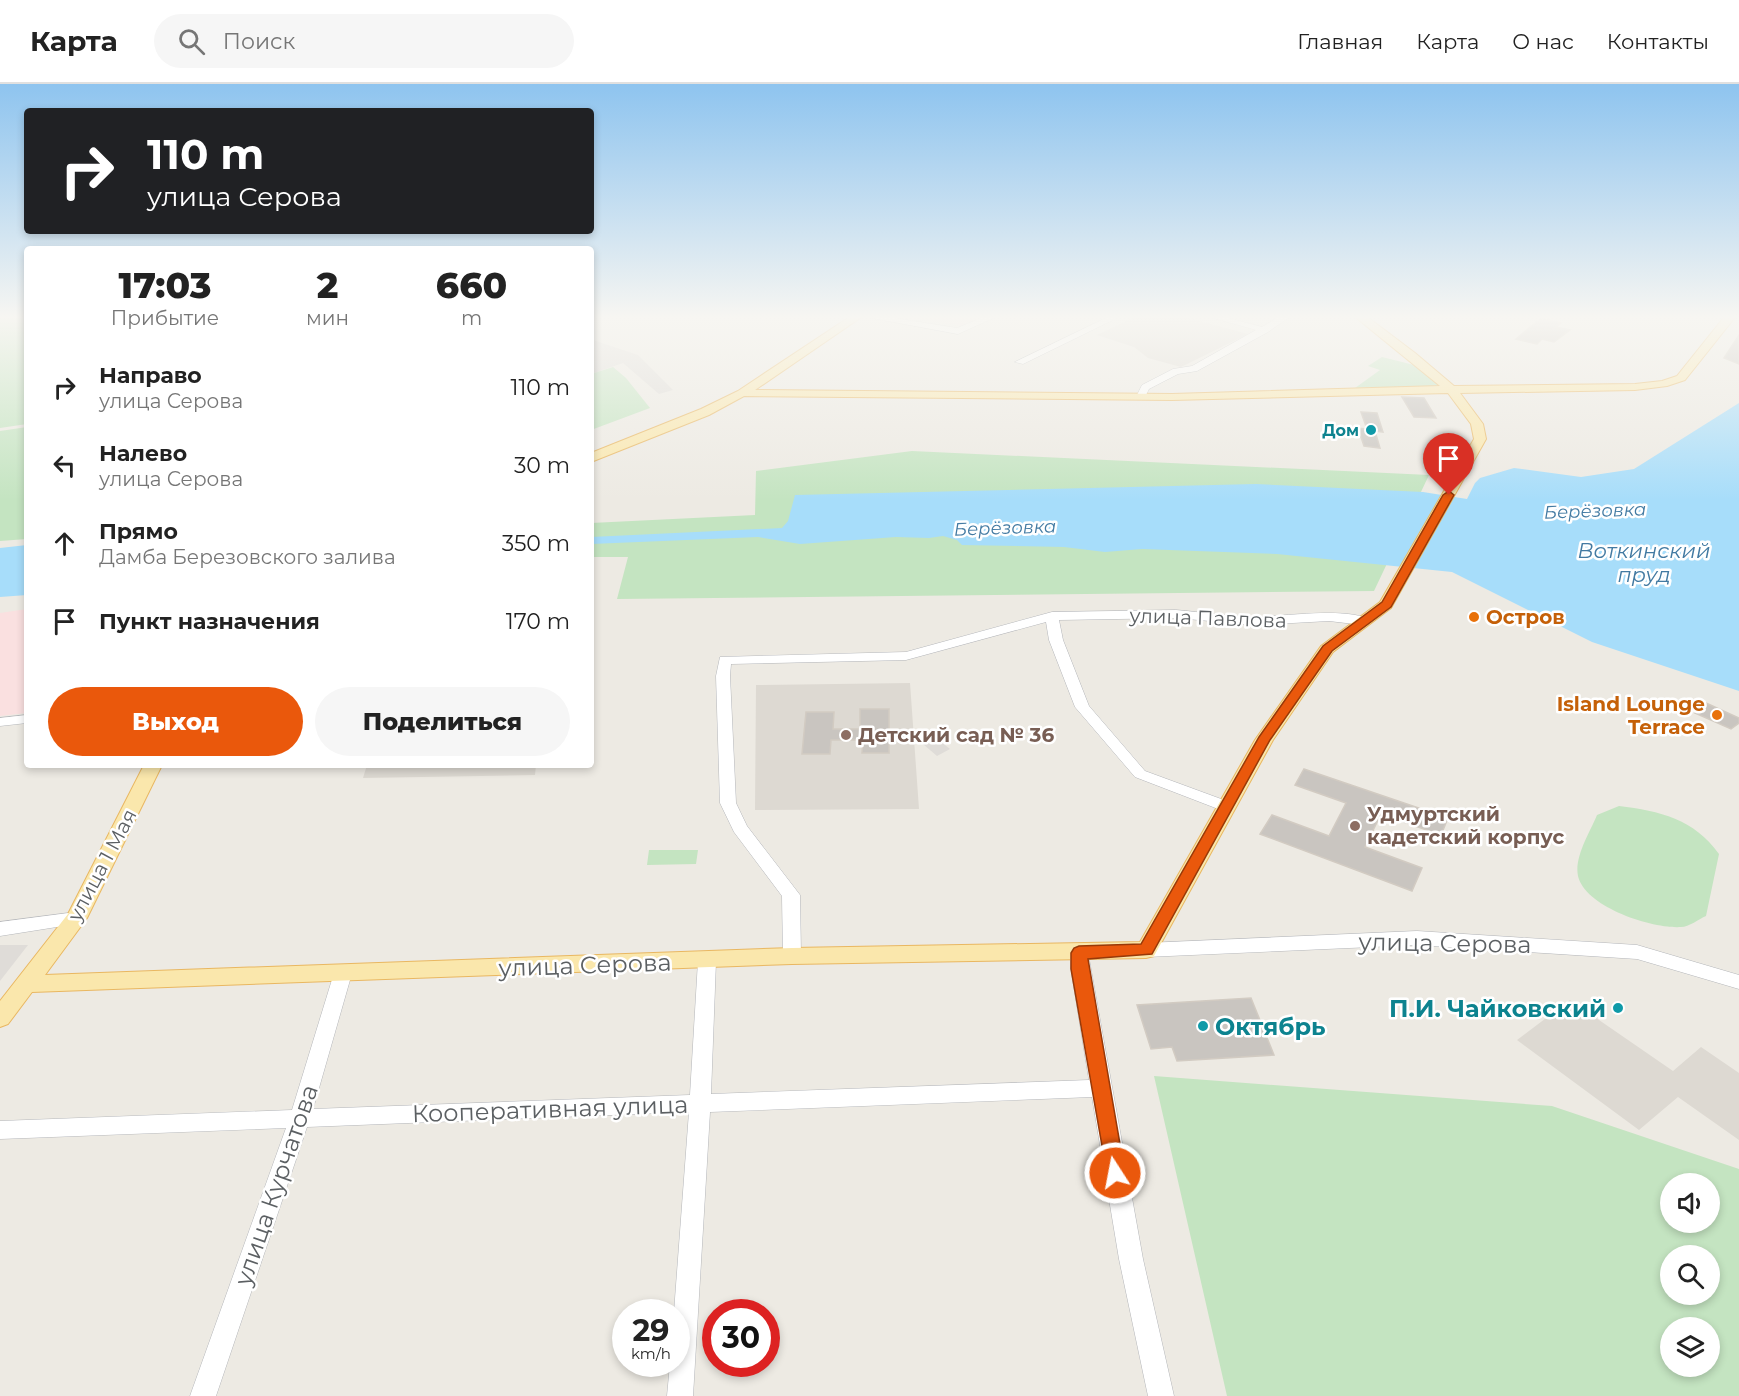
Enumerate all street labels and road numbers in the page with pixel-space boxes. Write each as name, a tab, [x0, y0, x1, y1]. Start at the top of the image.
street label: улица Павлова	[1128, 603, 1287, 633]
street label: улица 1 Мая	[62, 805, 142, 926]
street label: улица Серова	[1357, 927, 1532, 959]
street label: улица Серова	[497, 947, 672, 983]
street label: улица Курчатова	[228, 1081, 324, 1290]
street label: Кооперативная улица	[411, 1090, 689, 1128]

